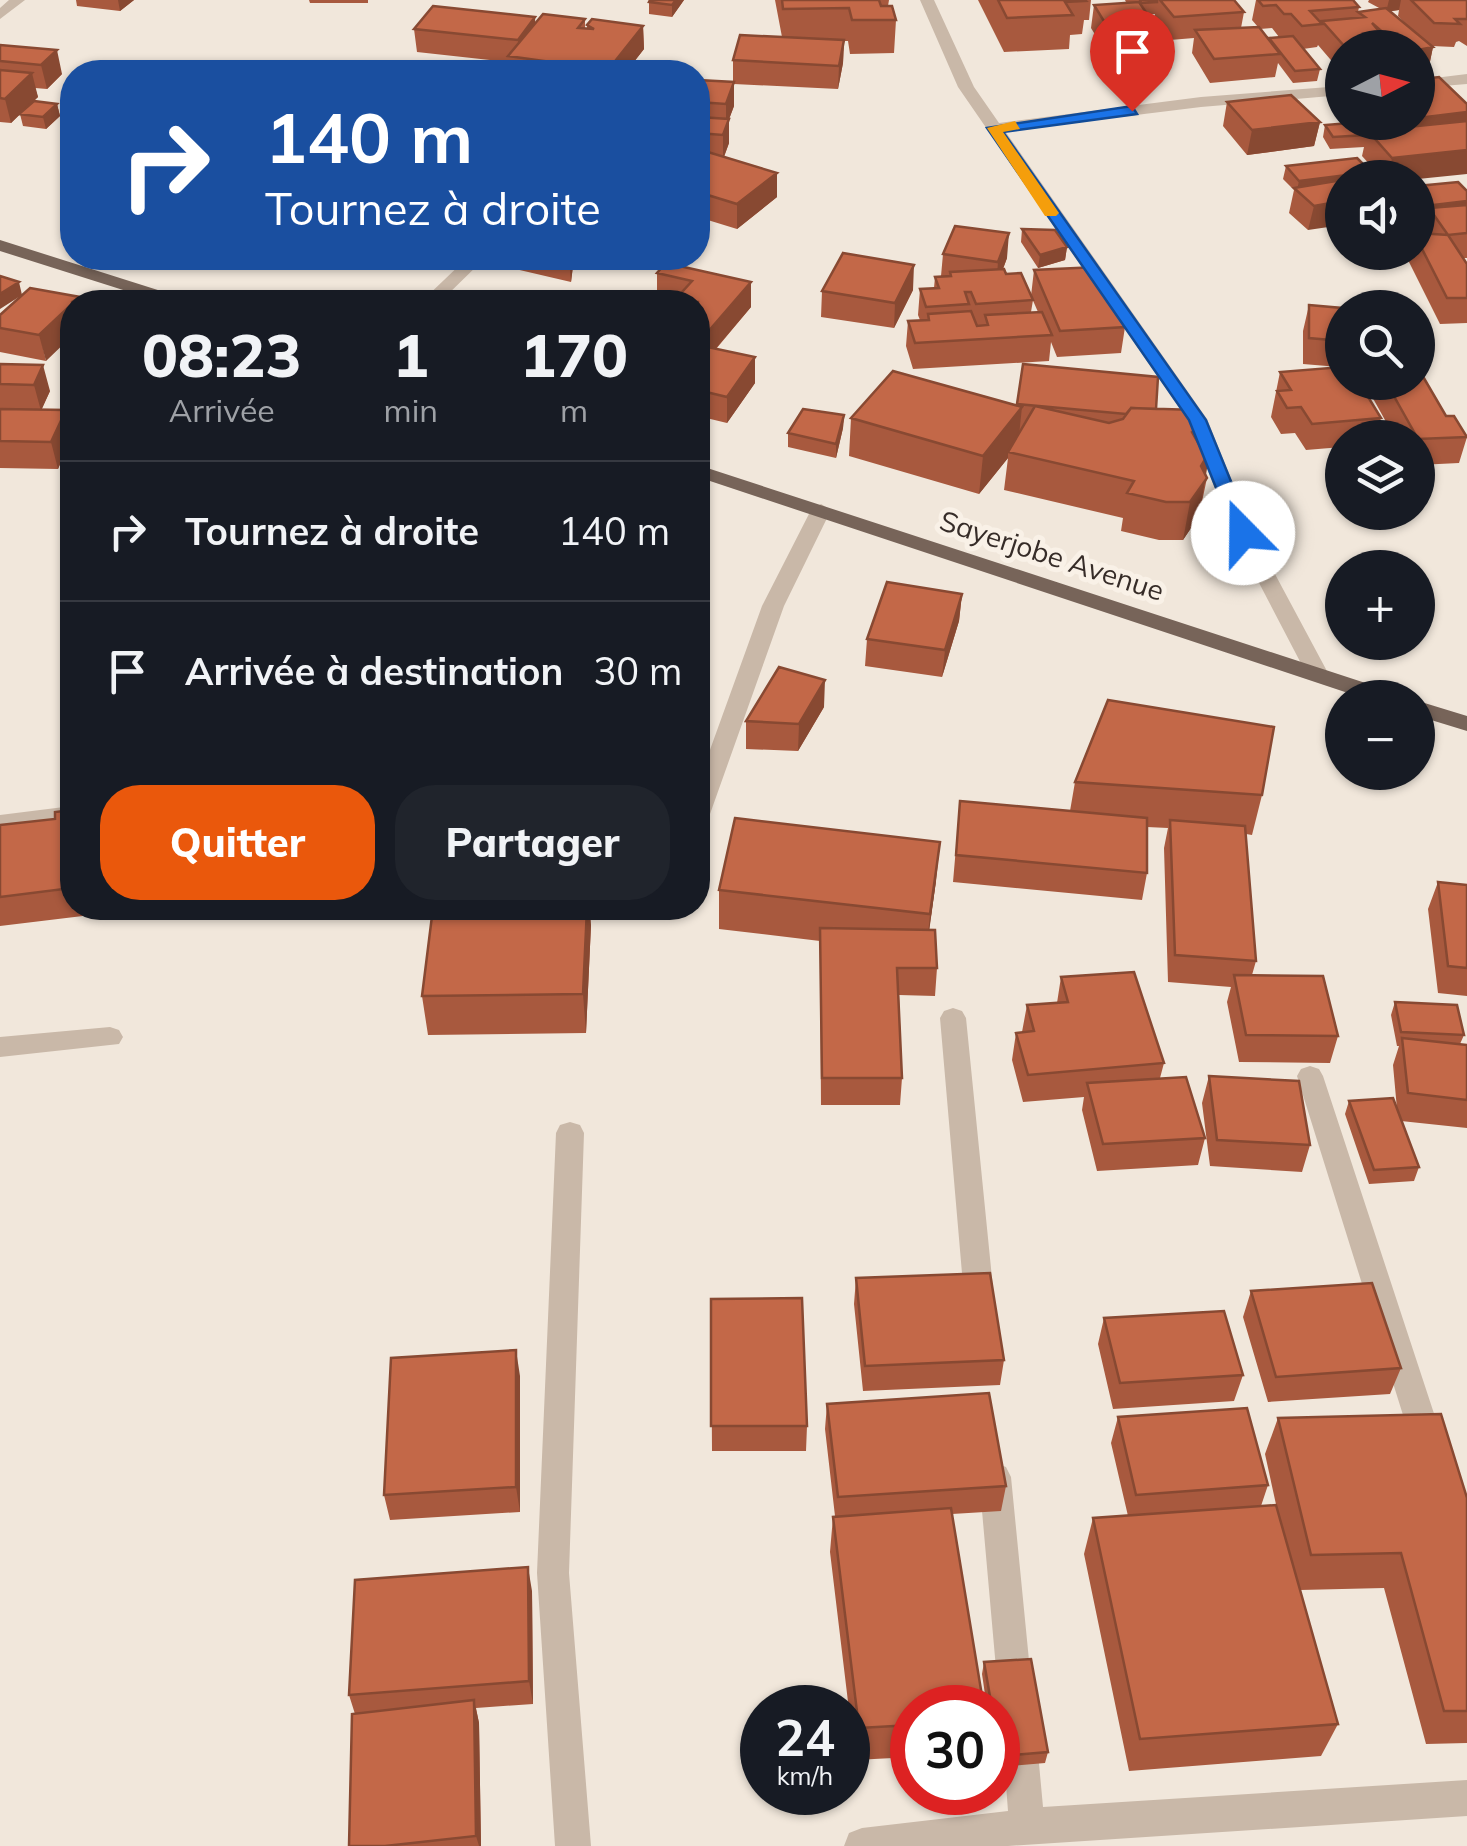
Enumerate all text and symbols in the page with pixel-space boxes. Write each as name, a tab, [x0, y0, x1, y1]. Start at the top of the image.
pin	[1090, 9, 1175, 112]
icon: arrive	[1105, 24, 1160, 79]
north arrow	[1325, 30, 1435, 140]
map controls	[1325, 30, 1435, 790]
text: 140 m	[265, 93, 473, 181]
icon: right	[100, 100, 230, 230]
button: sound	[1325, 160, 1435, 270]
text: Tournez à droite	[265, 180, 601, 236]
button: search	[1325, 290, 1435, 400]
text: 08:23	[142, 317, 302, 392]
text: 1	[393, 317, 429, 392]
text: 170	[520, 317, 628, 392]
text: Arrivée	[169, 390, 275, 430]
text: min	[384, 390, 438, 430]
text: m	[560, 390, 588, 430]
button: layers	[1325, 420, 1435, 530]
position arrow	[1191, 481, 1295, 585]
street label: Sayerjobe Avenue	[935, 502, 1169, 608]
icon: right	[100, 504, 155, 559]
text: Tournez à droite	[185, 507, 479, 555]
text: 140 m	[558, 507, 670, 555]
button: +	[1325, 550, 1435, 660]
icon: arrive	[100, 644, 155, 699]
text: Arrivée à destination	[185, 647, 563, 695]
text: 30 m	[593, 647, 682, 695]
button: −	[1325, 680, 1435, 790]
button: Quitter	[100, 785, 375, 900]
button: Partager	[395, 785, 670, 900]
speed limit sign: 30	[890, 1685, 1020, 1815]
text: 24	[775, 1706, 835, 1769]
text: km/h	[777, 1760, 833, 1791]

